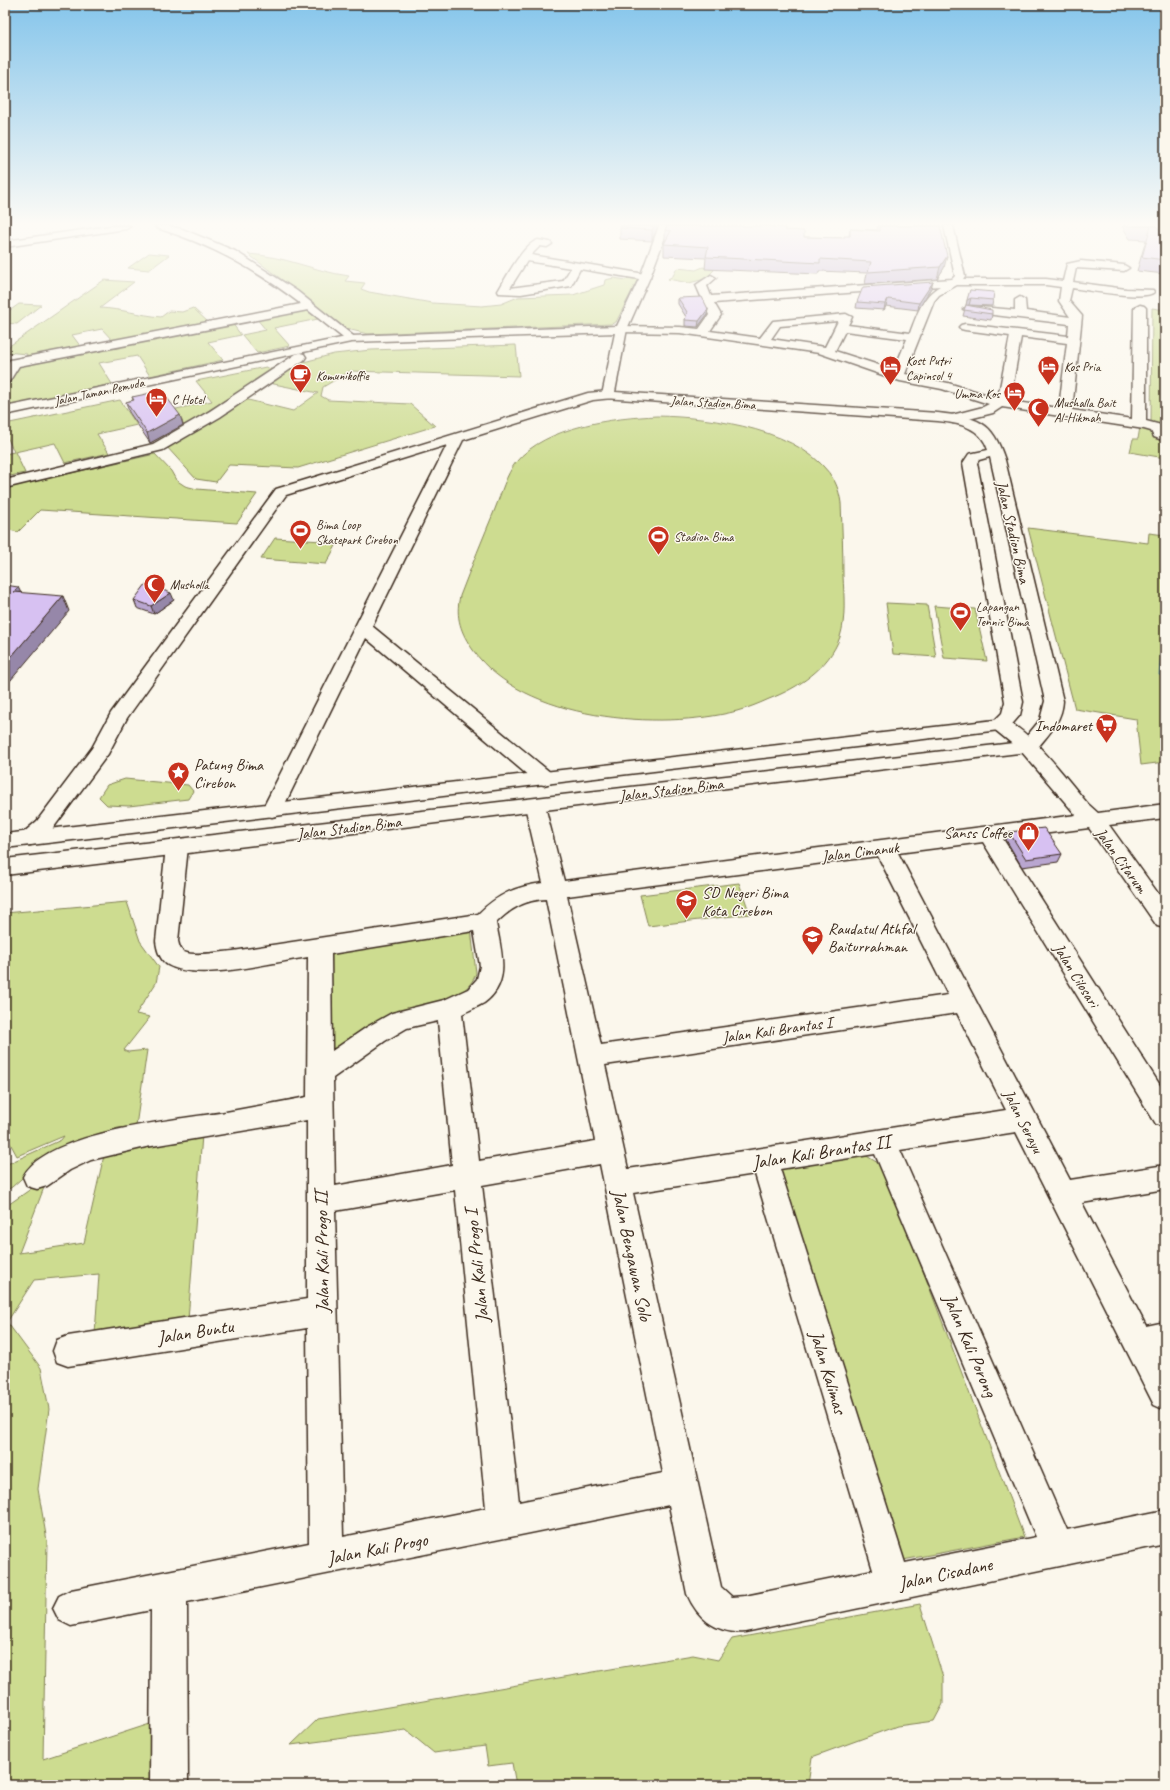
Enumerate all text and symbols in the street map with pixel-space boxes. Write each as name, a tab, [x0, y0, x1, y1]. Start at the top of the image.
place label: Kost Putri Capinsol 4	[906, 353, 952, 384]
hotel icon: Kos Pria	[1036, 353, 1062, 386]
hotel icon: Kost Putri Capinsol 4	[877, 354, 903, 387]
place label: Kos Pria	[1064, 359, 1102, 375]
cafe icon: Komunikoffie	[288, 362, 314, 395]
place label: Komunikoffie	[316, 368, 370, 384]
street label: Jalan Taman Pemuda	[52, 374, 147, 410]
hotel icon: Umma Kos	[1002, 380, 1028, 413]
hotel icon: C Hotel	[143, 386, 169, 419]
place label: Umma Kos	[954, 386, 1002, 402]
place label: C Hotel	[172, 392, 207, 408]
street label: Jalan Stadion Bima	[669, 393, 757, 413]
place label: Mushalla Bait Al-Hikmah	[1054, 395, 1117, 426]
mosque icon: Mushalla Bait Al-Hikmah	[1025, 396, 1051, 429]
street label: Jalan Stadion Bima	[991, 478, 1035, 587]
place label: Bima Loop Skatepark Cirebon	[316, 517, 398, 548]
sports icon: Bima Loop Skatepark Cirebon	[287, 518, 313, 551]
sports icon: Stadion Bima	[646, 523, 672, 556]
place label: Stadion Bima	[674, 529, 734, 545]
mosque icon: Musholla	[142, 571, 168, 604]
place label: Musholla	[170, 577, 210, 593]
place label: Lapangan Tennis Bima	[976, 599, 1030, 630]
sports icon: Lapangan Tennis Bima	[947, 600, 973, 633]
supermarket icon: Indomaret	[1094, 712, 1120, 745]
place label: Indomaret	[1035, 716, 1094, 736]
place label: Patung Bima Cirebon	[194, 755, 264, 793]
place icon: Patung Bima Cirebon	[166, 760, 192, 793]
street label: Jalan Stadion Bima	[617, 774, 725, 806]
street label: Jalan Stadion Bima	[295, 812, 403, 844]
shop icon: Sanss Coffee	[1015, 819, 1041, 852]
place label: Sanss Coffee	[944, 823, 1014, 843]
street label: Jalan Citarum	[1090, 823, 1152, 898]
street label: Jalan Cimanuk	[819, 837, 901, 867]
place label: SD Negeri Bima Kota Cirebon	[702, 883, 789, 921]
school or university icon: SD Negeri Bima Kota Cirebon	[674, 888, 700, 921]
place label: Raudatul Athfal Baiturrahman	[828, 919, 918, 957]
school or university icon: Raudatul Athfal Baiturrahman	[800, 924, 826, 957]
street label: Jalan Cilosari	[1048, 939, 1105, 1013]
street label: Jalan Kali Brantas I	[720, 1012, 837, 1048]
street label: Jalan Serayu	[998, 1085, 1048, 1158]
street label: Jalan Kali Brantas II	[749, 1129, 896, 1175]
street label: Jalan Kali Progo II	[309, 1186, 335, 1314]
street label: Jalan Bengawan Solo	[606, 1186, 658, 1324]
street label: Jalan Kali Progo I	[459, 1204, 495, 1325]
street label: Jalan Kali Porong	[937, 1289, 1003, 1402]
street label: Jalan Buntu	[154, 1314, 236, 1350]
street label: Jalan Kalimas	[804, 1327, 853, 1418]
street label: Jalan Kali Progo	[324, 1527, 431, 1571]
street label: Jalan Cisadane	[895, 1552, 996, 1596]

